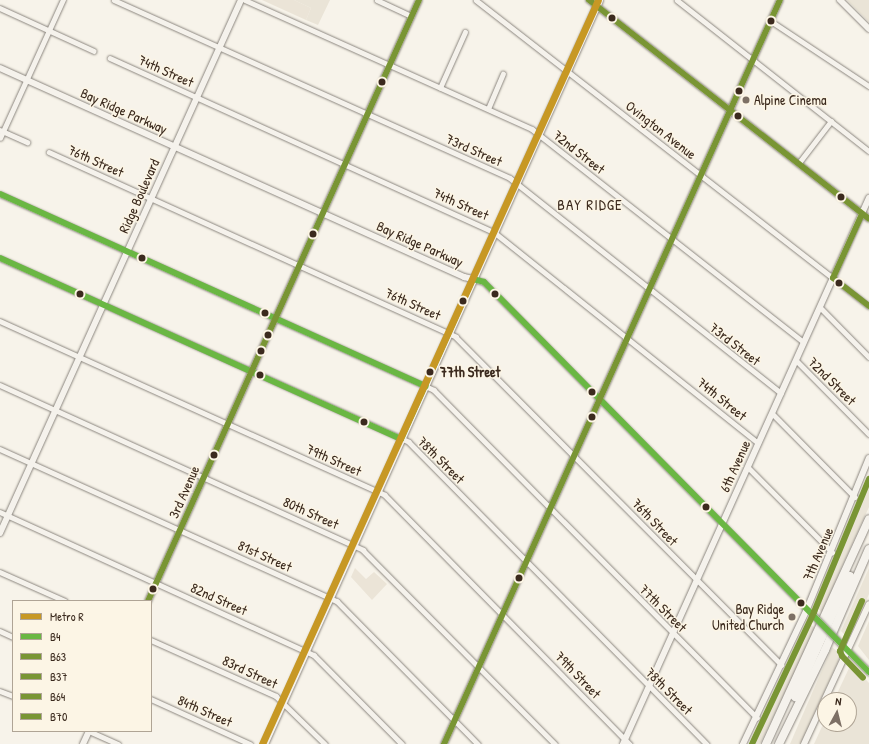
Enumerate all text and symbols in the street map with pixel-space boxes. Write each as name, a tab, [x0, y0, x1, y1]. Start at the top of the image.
unlabelled marker	[607, 13, 617, 23]
unlabelled marker	[766, 16, 776, 26]
street label: 74th Street	[136, 51, 196, 91]
unlabelled marker	[377, 77, 387, 87]
street label: Bay Ridge Parkway	[78, 84, 170, 138]
unlabelled marker	[734, 86, 744, 96]
place label: Alpine Cinema	[754, 92, 827, 108]
marker: Alpine Cinema	[741, 95, 751, 105]
street label: Ovington Avenue	[623, 97, 699, 163]
unlabelled marker	[733, 111, 743, 121]
street label: 72nd Street	[550, 127, 608, 177]
street label: 73rd Street	[443, 130, 505, 170]
street label: 76th Street	[66, 141, 126, 181]
street label: Ridge Boulevard	[115, 156, 163, 236]
street label: 74th Street	[431, 184, 491, 224]
unlabelled marker	[836, 192, 846, 202]
district label: BAY RIDGE	[557, 196, 623, 214]
street label: Bay Ridge Parkway	[374, 217, 466, 271]
unlabelled marker	[308, 229, 318, 239]
unlabelled marker	[137, 253, 147, 263]
unlabelled marker	[834, 278, 844, 288]
street label: 76th Street	[383, 284, 443, 324]
unlabelled marker	[75, 289, 85, 299]
unlabelled marker	[490, 289, 500, 299]
unlabelled marker	[458, 296, 468, 306]
unlabelled marker	[260, 308, 270, 318]
street label: 73rd Street	[706, 319, 764, 369]
unlabelled marker	[263, 330, 273, 340]
unlabelled marker	[256, 346, 266, 356]
street label: 72nd Street	[804, 353, 860, 409]
place label: 77th Street	[440, 364, 500, 380]
marker: 77th Street	[423, 365, 437, 379]
unlabelled marker	[255, 370, 265, 380]
street label: 74th Street	[694, 374, 750, 424]
unlabelled marker	[587, 387, 597, 397]
unlabelled marker	[587, 412, 597, 422]
unlabelled marker	[359, 417, 369, 427]
street label: 78th Street	[414, 433, 468, 487]
street label: 6th Avenue	[716, 437, 754, 495]
street label: 79th Street	[304, 440, 364, 480]
unlabelled marker	[209, 450, 219, 460]
street label: 3rd Avenue	[165, 463, 203, 521]
street label: 80th Street	[281, 493, 341, 533]
street label: 76th Street	[628, 495, 682, 549]
unlabelled marker	[701, 502, 711, 512]
street label: 7th Avenue	[799, 525, 837, 583]
street label: 81st Street	[235, 537, 295, 575]
unlabelled marker	[514, 573, 524, 583]
street label: 82nd Street	[188, 579, 250, 619]
street label: 77th Street	[636, 581, 690, 635]
unlabelled marker	[148, 584, 158, 594]
unlabelled marker	[796, 598, 806, 608]
legend	[12, 600, 152, 732]
place label: Bay Ridge United Church	[712, 601, 784, 634]
text: Metro R	[50, 608, 84, 625]
marker: Bay Ridge United Church	[787, 612, 797, 622]
text: B4	[50, 628, 61, 645]
text: B63	[50, 648, 66, 665]
street label: 79th Street	[552, 648, 604, 702]
street label: 83rd Street	[220, 652, 280, 692]
street label: 78th Street	[642, 664, 696, 718]
text: B37	[50, 668, 67, 685]
text: B64	[50, 688, 65, 705]
street label: 84th Street	[175, 692, 235, 730]
north arrow	[817, 692, 857, 732]
text: N	[835, 694, 842, 708]
text: B70	[50, 708, 67, 725]

